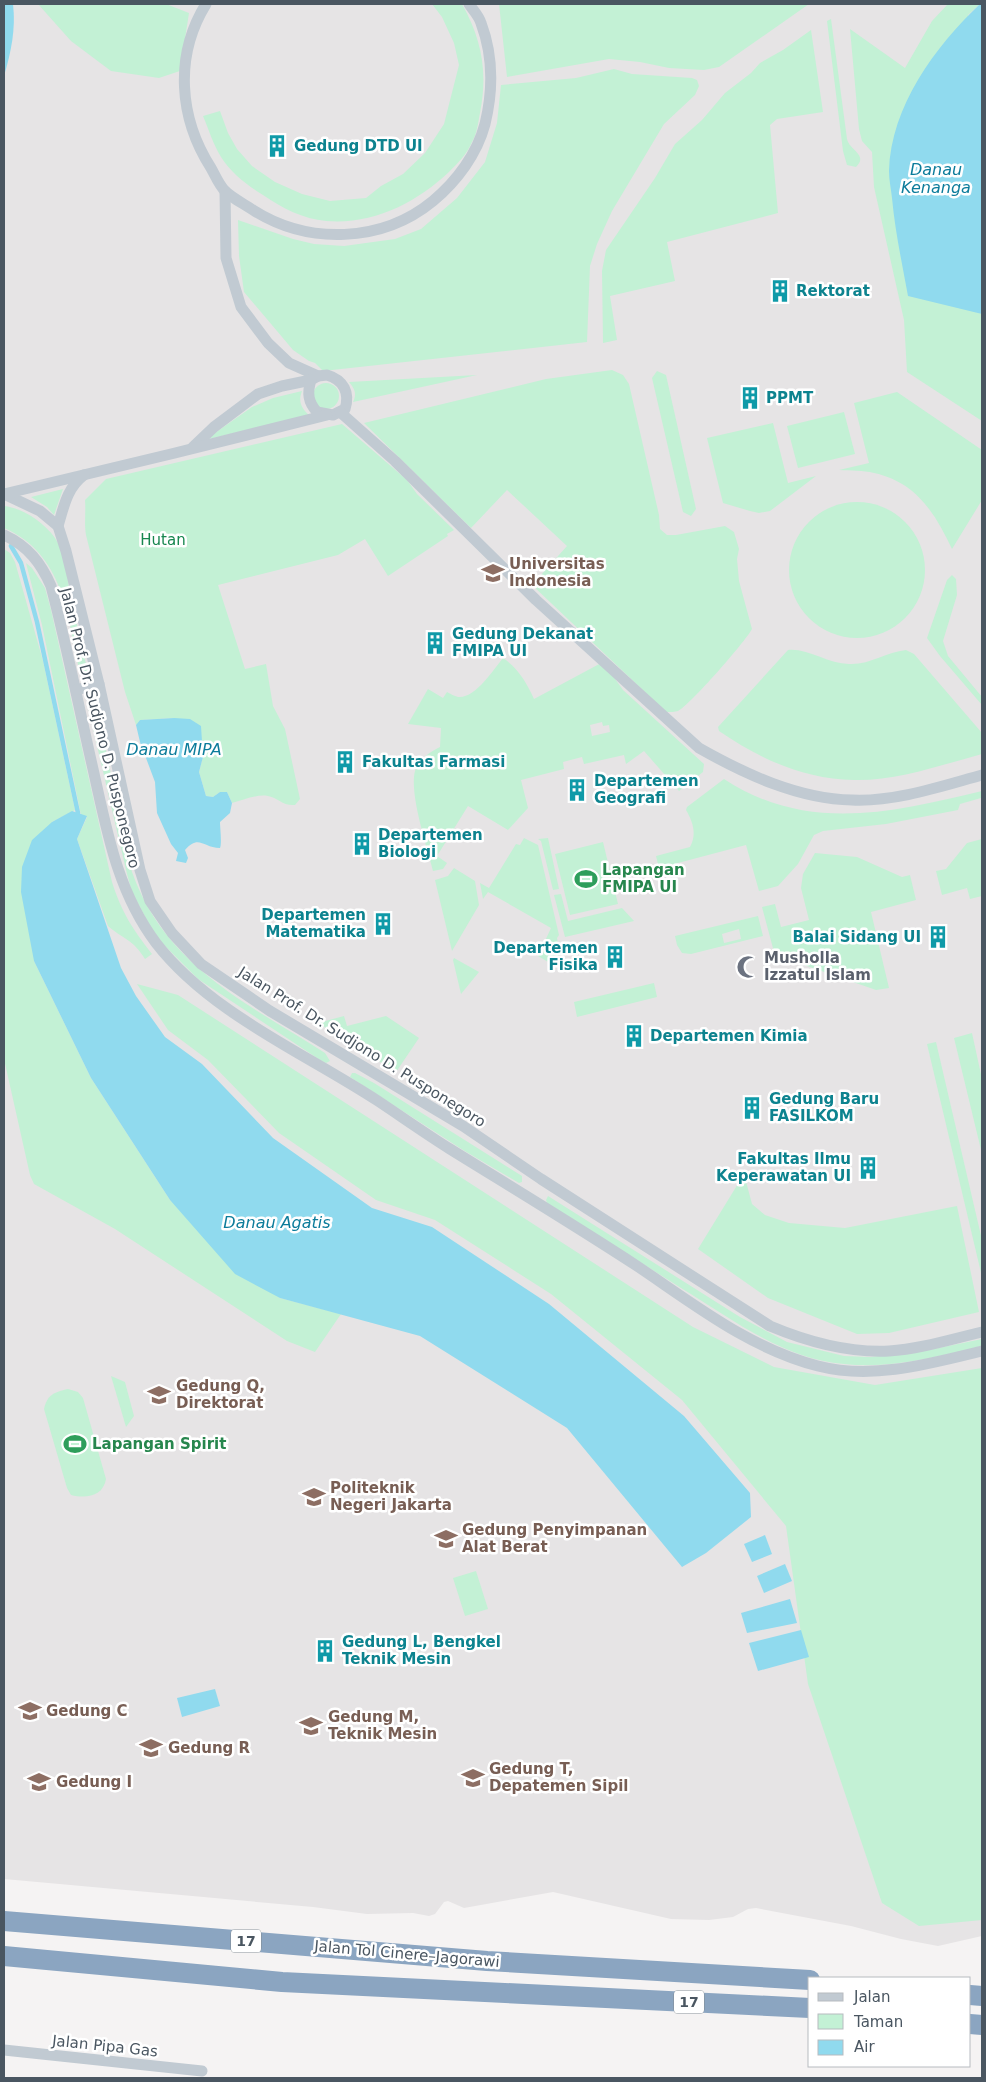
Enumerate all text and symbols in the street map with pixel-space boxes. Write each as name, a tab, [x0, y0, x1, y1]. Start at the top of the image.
building icon: Gedung DTD UI	[264, 133, 290, 159]
place label: Gedung DTD UI	[294, 137, 423, 155]
water label: Danau Kenanga	[901, 160, 971, 197]
building icon: Rektorat	[767, 278, 793, 304]
place label: Rektorat	[796, 282, 870, 300]
building icon: PPMT	[737, 385, 763, 411]
place label: PPMT	[766, 389, 814, 407]
park label: Hutan	[140, 531, 186, 549]
place label: Universitas Indonesia	[509, 555, 605, 590]
school or university icon: Universitas Indonesia	[480, 560, 506, 586]
street label: Jalan Prof. Dr. Sudjono D. Pusponegoro	[56, 585, 144, 870]
place label: Gedung Dekanat FMIPA UI	[452, 625, 593, 660]
building icon: Gedung Dekanat FMIPA UI	[422, 630, 448, 656]
water label: Danau MIPA	[126, 740, 222, 759]
building icon: Fakultas Farmasi	[332, 749, 358, 775]
place label: Fakultas Farmasi	[362, 753, 505, 771]
place label: Departemen Geografi	[594, 772, 699, 807]
building icon: Departemen Geografi	[564, 777, 590, 803]
place label: Departemen Biologi	[378, 826, 483, 861]
building icon: Departemen Biologi	[349, 831, 375, 857]
place label: Lapangan FMIPA UI	[602, 861, 685, 896]
sports icon: Lapangan FMIPA UI	[573, 866, 599, 892]
place label: Departemen Matematika	[261, 906, 366, 941]
building icon: Departemen Matematika	[370, 911, 396, 937]
building icon: Balai Sidang UI	[925, 924, 951, 950]
place label: Balai Sidang UI	[793, 928, 921, 946]
place label: Departemen Fisika	[493, 939, 598, 974]
building icon: Departemen Fisika	[602, 944, 628, 970]
place label: Musholla Izzatul Islam	[764, 949, 871, 984]
mosque icon: Musholla Izzatul Islam	[735, 954, 761, 980]
street label: Jalan Prof. Dr. Sudjono D. Pusponegoro	[234, 962, 489, 1131]
building icon: Departemen Kimia	[621, 1023, 647, 1049]
place label: Departemen Kimia	[650, 1027, 808, 1045]
place label: Gedung Baru FASILKOM	[769, 1090, 879, 1125]
building icon: Gedung Baru FASILKOM	[739, 1095, 765, 1121]
place label: Fakultas Ilmu Keperawatan UI	[716, 1150, 851, 1185]
building icon: Fakultas Ilmu Keperawatan UI	[855, 1155, 881, 1181]
water label: Danau Agatis	[223, 1213, 331, 1232]
place label: Gedung Q, Direktorat	[176, 1377, 265, 1412]
school or university icon: Gedung Q, Direktorat	[146, 1382, 172, 1408]
sports icon: Lapangan Spirit	[62, 1431, 88, 1457]
place label: Lapangan Spirit	[92, 1435, 226, 1453]
place label: Politeknik Negeri Jakarta	[330, 1479, 452, 1514]
school or university icon: Politeknik Negeri Jakarta	[301, 1484, 327, 1510]
place label: Gedung Penyimpanan Alat Berat	[462, 1521, 647, 1556]
school or university icon: Gedung Penyimpanan Alat Berat	[433, 1526, 459, 1552]
place label: Gedung L, Bengkel Teknik Mesin	[342, 1633, 501, 1668]
building icon: Gedung L, Bengkel Teknik Mesin	[312, 1638, 338, 1664]
school or university icon: Gedung C	[17, 1698, 43, 1724]
place label: Gedung C	[46, 1702, 128, 1720]
place label: Gedung M, Teknik Mesin	[328, 1708, 437, 1743]
school or university icon: Gedung M, Teknik Mesin	[298, 1713, 324, 1739]
school or university icon: Gedung R	[138, 1735, 164, 1761]
place label: Gedung R	[168, 1739, 251, 1757]
place label: Gedung T, Depatemen Sipil	[489, 1760, 629, 1795]
school or university icon: Gedung T, Depatemen Sipil	[460, 1765, 486, 1791]
school or university icon: Gedung I	[26, 1769, 52, 1795]
place label: Gedung I	[56, 1773, 132, 1791]
road number: 17	[231, 1930, 261, 1952]
street label: Jalan Tol Cinere–Jagorawi	[313, 1937, 500, 1971]
legend	[808, 1977, 971, 2067]
text: Jalan	[853, 1988, 890, 2006]
road number: 17	[674, 1990, 704, 2014]
text: Taman	[853, 2013, 903, 2031]
street label: Jalan Pipa Gas	[50, 2031, 159, 2061]
text: Air	[854, 2038, 875, 2056]

